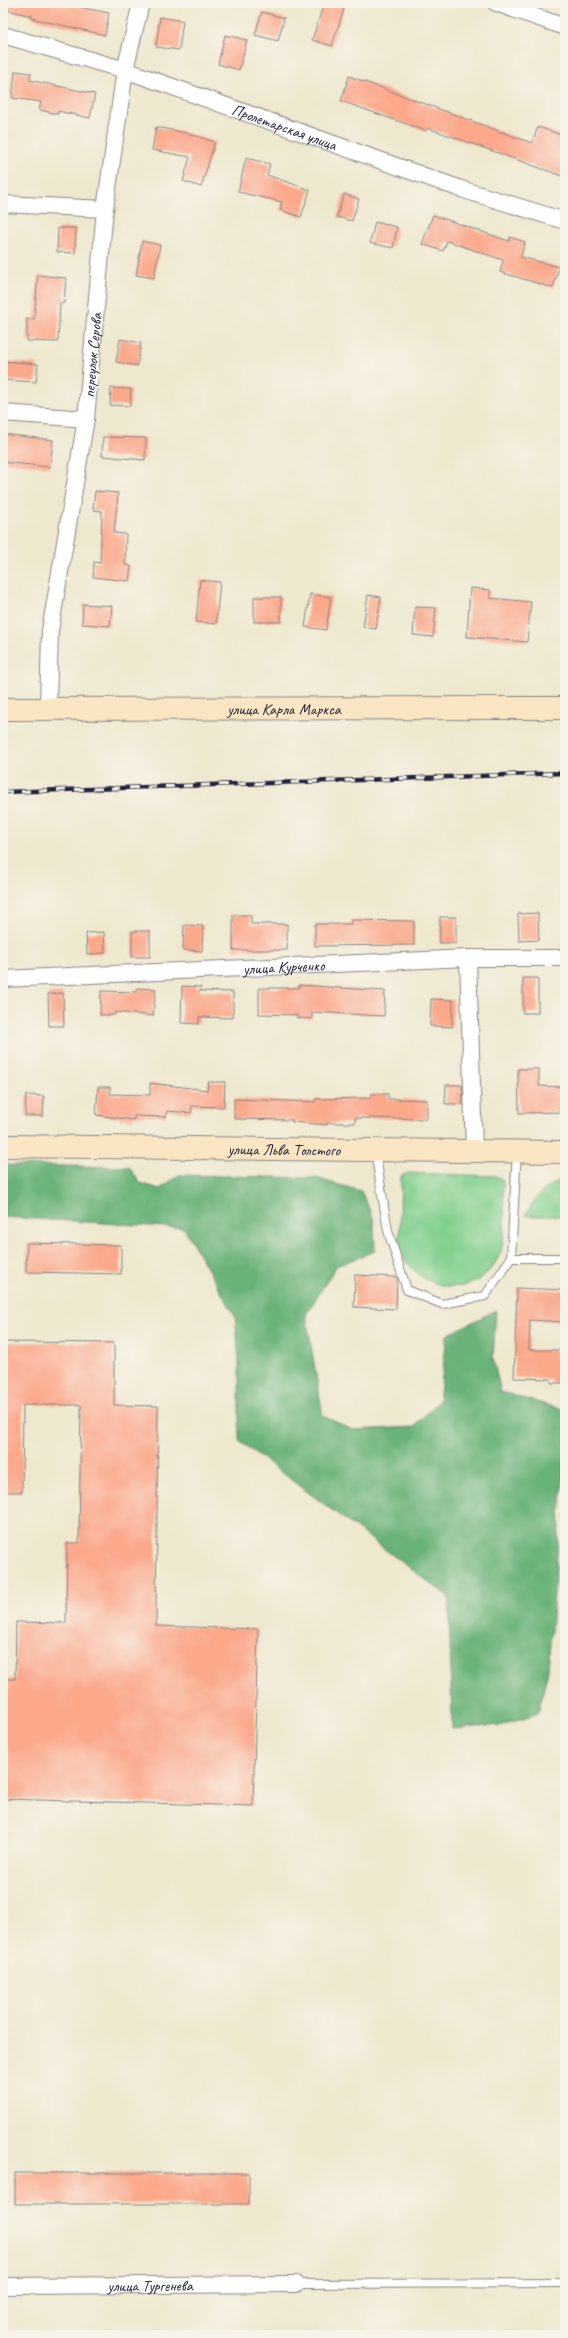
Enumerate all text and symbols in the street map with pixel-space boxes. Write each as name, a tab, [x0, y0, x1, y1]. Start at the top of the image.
street label: Пролетарская улица	[229, 100, 341, 156]
street label: переулок Серова	[79, 311, 107, 399]
street label: улица Карла Маркса	[226, 699, 342, 720]
street label: улица Курченко	[242, 955, 326, 979]
street label: улица Льва Толстого	[227, 1139, 342, 1161]
street label: улица Тургенева	[106, 2276, 194, 2296]

